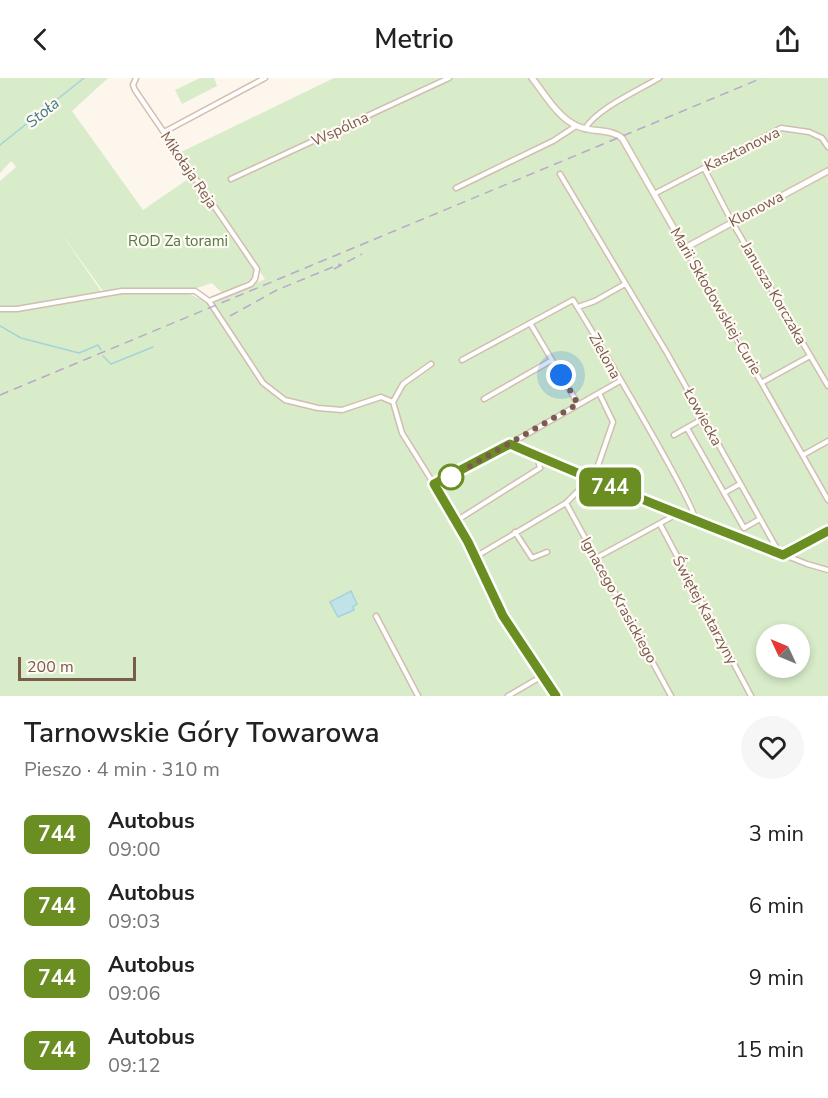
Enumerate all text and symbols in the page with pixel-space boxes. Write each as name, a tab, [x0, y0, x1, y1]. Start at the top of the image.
text: Metrio	[374, 21, 454, 58]
icon: back	[24, 23, 57, 56]
icon: share	[771, 23, 804, 56]
water label: Stoła	[21, 92, 64, 133]
street label: Wspólna	[308, 107, 372, 151]
street label: Kasztanowa	[701, 122, 783, 176]
street label: Mikołaja Reja	[156, 128, 222, 212]
street label: Klonowa	[725, 186, 787, 232]
street label: Marii Skłodowskiej-Curie	[666, 224, 766, 378]
park label: ROD Za torami	[128, 231, 228, 251]
street label: Janusza Korczaka	[736, 237, 812, 348]
street label: Zielona	[584, 330, 626, 382]
your location	[546, 360, 576, 390]
street label: Łowiecka	[679, 384, 727, 449]
unlabelled marker	[438, 464, 464, 490]
line badge: 744	[576, 468, 644, 506]
text: 744	[591, 473, 629, 501]
street label: Ignacego Krasickiego	[576, 533, 662, 667]
street label: Świętej Katarzyny	[668, 552, 743, 668]
north arrow	[756, 624, 810, 678]
map controls	[756, 624, 810, 678]
scale bar	[18, 654, 136, 682]
text: 200 m	[27, 656, 74, 678]
text: Tarnowskie Góry Towarowa	[24, 714, 380, 752]
button: heart	[741, 716, 804, 779]
text: Pieszo · 4 min · 310 m	[24, 756, 220, 783]
text: Autobus	[108, 806, 195, 836]
text: 3 min	[749, 819, 804, 849]
text: 744	[38, 820, 76, 848]
text: 09:00	[108, 836, 161, 863]
text: Autobus	[108, 878, 195, 908]
text: 6 min	[749, 891, 804, 921]
text: 744	[38, 892, 76, 920]
text: 09:03	[108, 908, 161, 935]
text: Autobus	[108, 950, 195, 980]
text: 9 min	[749, 963, 804, 993]
text: 744	[38, 964, 76, 992]
text: 09:06	[108, 980, 161, 1007]
text: Autobus	[108, 1022, 195, 1052]
text: 15 min	[736, 1035, 804, 1065]
text: 744	[38, 1036, 76, 1064]
text: 09:12	[108, 1052, 161, 1079]

